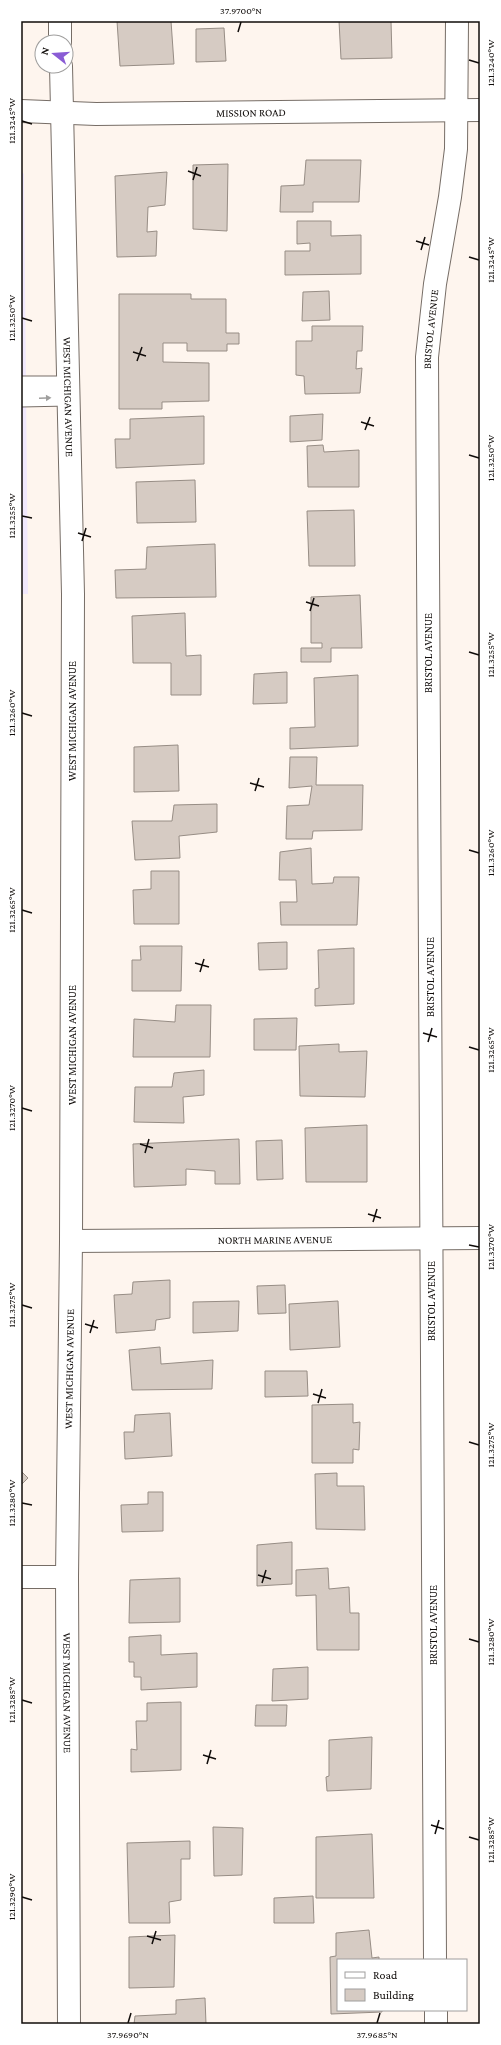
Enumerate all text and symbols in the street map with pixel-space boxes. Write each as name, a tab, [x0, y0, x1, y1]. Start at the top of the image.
text: 37.9700°N	[220, 5, 262, 16]
north arrow	[34, 34, 74, 74]
text: 121.3240°W	[485, 39, 496, 86]
text: N	[38, 45, 51, 56]
text: 121.3245°W	[6, 97, 17, 144]
street label: MISSION ROAD	[216, 106, 286, 119]
text: 121.3245°W	[485, 236, 496, 283]
street label: BRISTOL AVENUE	[421, 289, 440, 369]
text: 121.3250°W	[6, 294, 17, 341]
street label: WEST MICHIGAN AVENUE	[61, 337, 76, 457]
one-way arrow	[39, 395, 51, 402]
text: 121.3250°W	[485, 434, 496, 481]
text: 121.3255°W	[6, 493, 17, 539]
street label: BRISTOL AVENUE	[422, 613, 434, 693]
text: 121.3255°W	[485, 632, 496, 678]
street label: WEST MICHIGAN AVENUE	[66, 661, 78, 781]
text: 121.3260°W	[6, 689, 17, 736]
text: 121.3260°W	[485, 829, 496, 876]
text: 121.3265°W	[6, 886, 17, 933]
street label: BRISTOL AVENUE	[424, 937, 436, 1017]
street label: WEST MICHIGAN AVENUE	[66, 985, 78, 1105]
text: 121.3265°W	[485, 1026, 496, 1073]
text: 121.3270°W	[6, 1084, 17, 1131]
text: 121.3270°W	[485, 1223, 496, 1270]
street label: NORTH MARINE AVENUE	[218, 1233, 332, 1246]
street label: BRISTOL AVENUE	[425, 1261, 437, 1341]
text: 121.3275°W	[6, 1282, 17, 1327]
street label: WEST MICHIGAN AVENUE	[62, 1309, 76, 1429]
text: 121.3275°W	[485, 1422, 496, 1467]
text: 121.3280°W	[6, 1479, 17, 1527]
street label: BRISTOL AVENUE	[427, 1585, 439, 1665]
text: 121.3280°W	[485, 1618, 496, 1666]
street label: WEST MICHIGAN AVENUE	[61, 1633, 74, 1753]
text: 121.3285°W	[6, 1676, 17, 1723]
text: 121.3285°W	[485, 1816, 496, 1863]
text: 121.3290°W	[6, 1873, 17, 1920]
legend	[337, 1959, 467, 2011]
text: Road	[373, 1968, 398, 1982]
text: Building	[373, 1988, 414, 2002]
text: 37.9690°N	[107, 2029, 149, 2040]
text: 37.9685°N	[356, 2029, 398, 2040]

